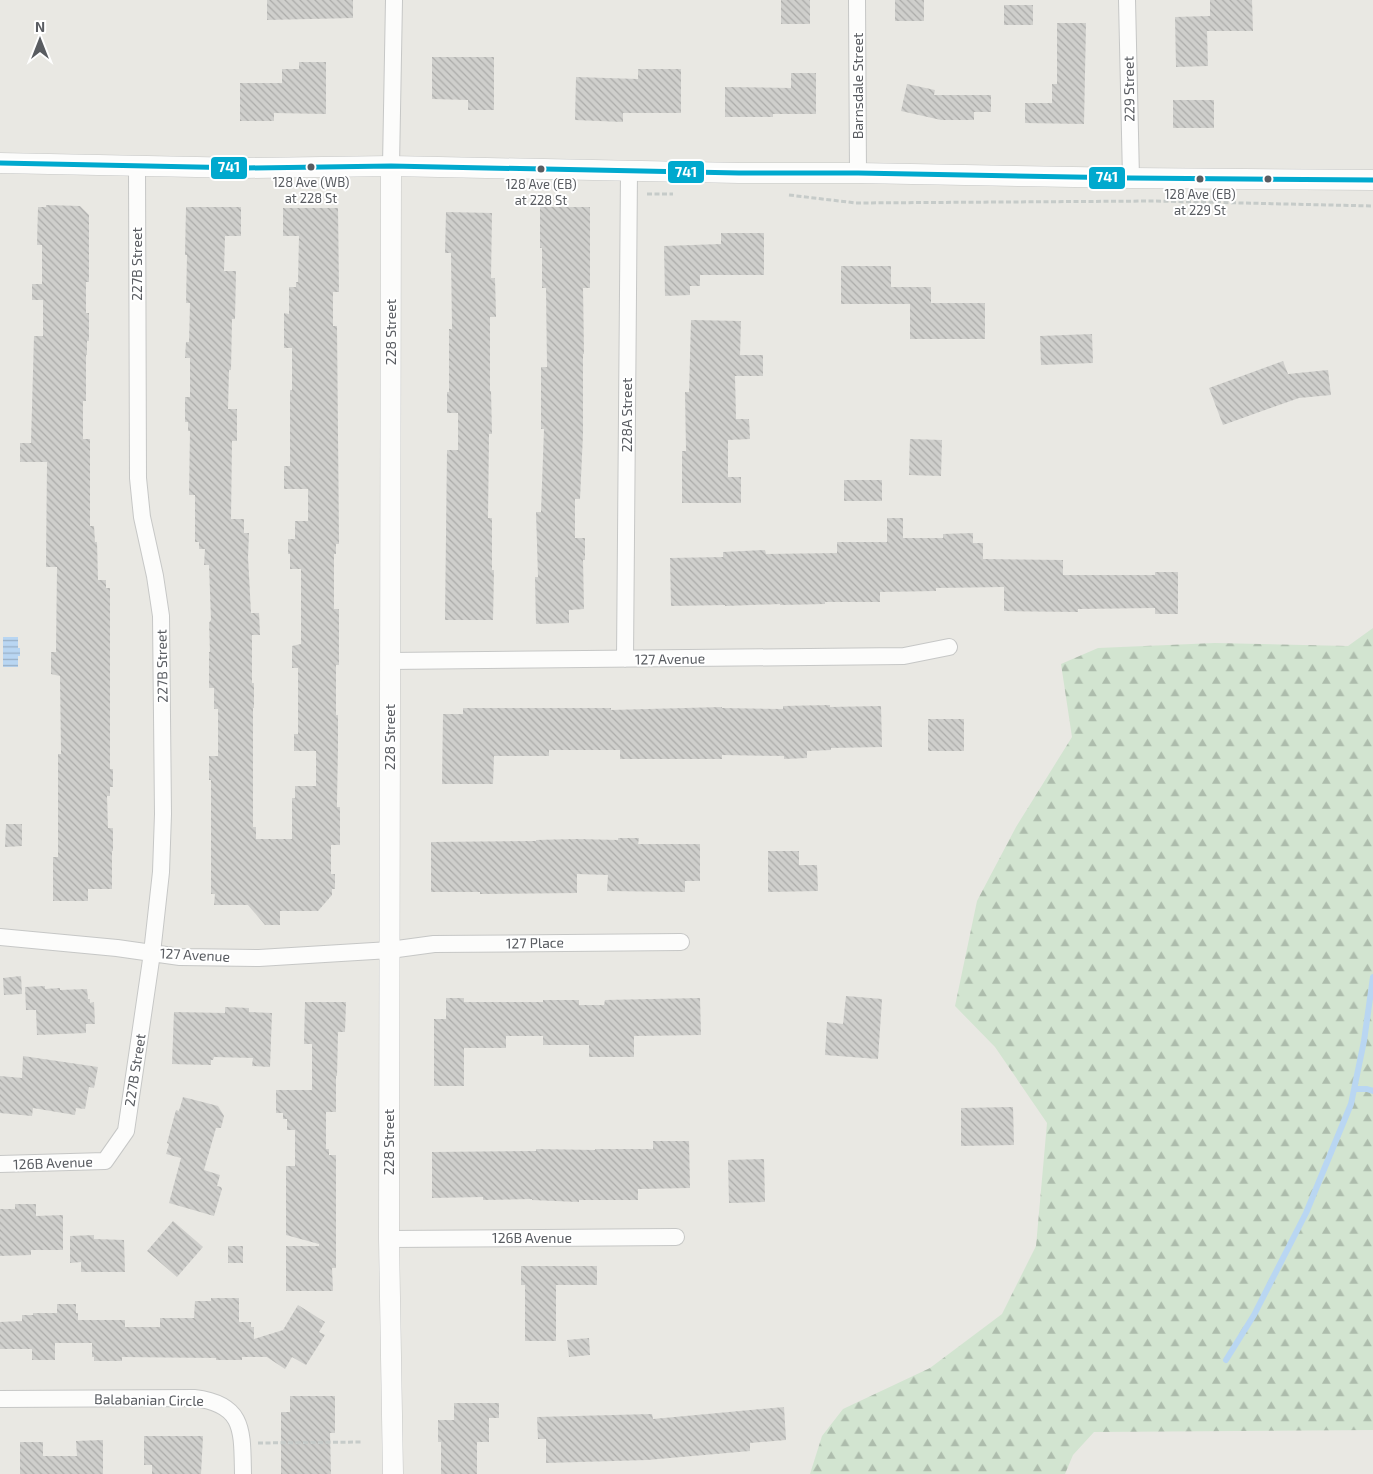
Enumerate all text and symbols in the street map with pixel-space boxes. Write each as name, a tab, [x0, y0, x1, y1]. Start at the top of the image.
north arrow	[15, 15, 65, 65]
text: N	[35, 18, 45, 35]
street label: Barnsdale Street	[849, 33, 866, 139]
street label: 229 Street	[1119, 56, 1138, 122]
line badge: 741	[210, 156, 248, 180]
text: 741	[218, 158, 240, 175]
line badge: 741	[667, 160, 705, 184]
marker: 128 Ave (WB) at 228 St	[306, 162, 316, 172]
text: 741	[675, 163, 697, 180]
marker: 128 Ave (EB) at 228 St	[536, 164, 546, 174]
line badge: 741	[1088, 166, 1126, 190]
text: 741	[1096, 168, 1118, 185]
place label: 128 Ave (WB) at 228 St	[273, 174, 349, 206]
marker: 128 Ave (EB) at 229 St	[1195, 174, 1205, 184]
unlabelled marker	[1263, 174, 1273, 184]
place label: 128 Ave (EB) at 228 St	[505, 176, 577, 208]
place label: 128 Ave (EB) at 229 St	[1164, 186, 1236, 218]
street label: 227B Street	[128, 227, 145, 301]
street label: 228 Street	[382, 299, 399, 365]
street label: 228A Street	[618, 378, 635, 452]
street label: 227B Street	[152, 629, 171, 703]
street label: 127 Avenue	[635, 649, 705, 668]
street label: 228 Street	[381, 704, 398, 770]
street label: 127 Place	[506, 933, 564, 952]
street label: 127 Avenue	[159, 944, 231, 965]
street label: 227B Street	[120, 1032, 149, 1108]
street label: 228 Street	[380, 1109, 397, 1175]
street label: 126B Avenue	[13, 1153, 93, 1172]
street label: 126B Avenue	[492, 1229, 572, 1246]
street label: Balabanian Circle	[94, 1390, 204, 1409]

